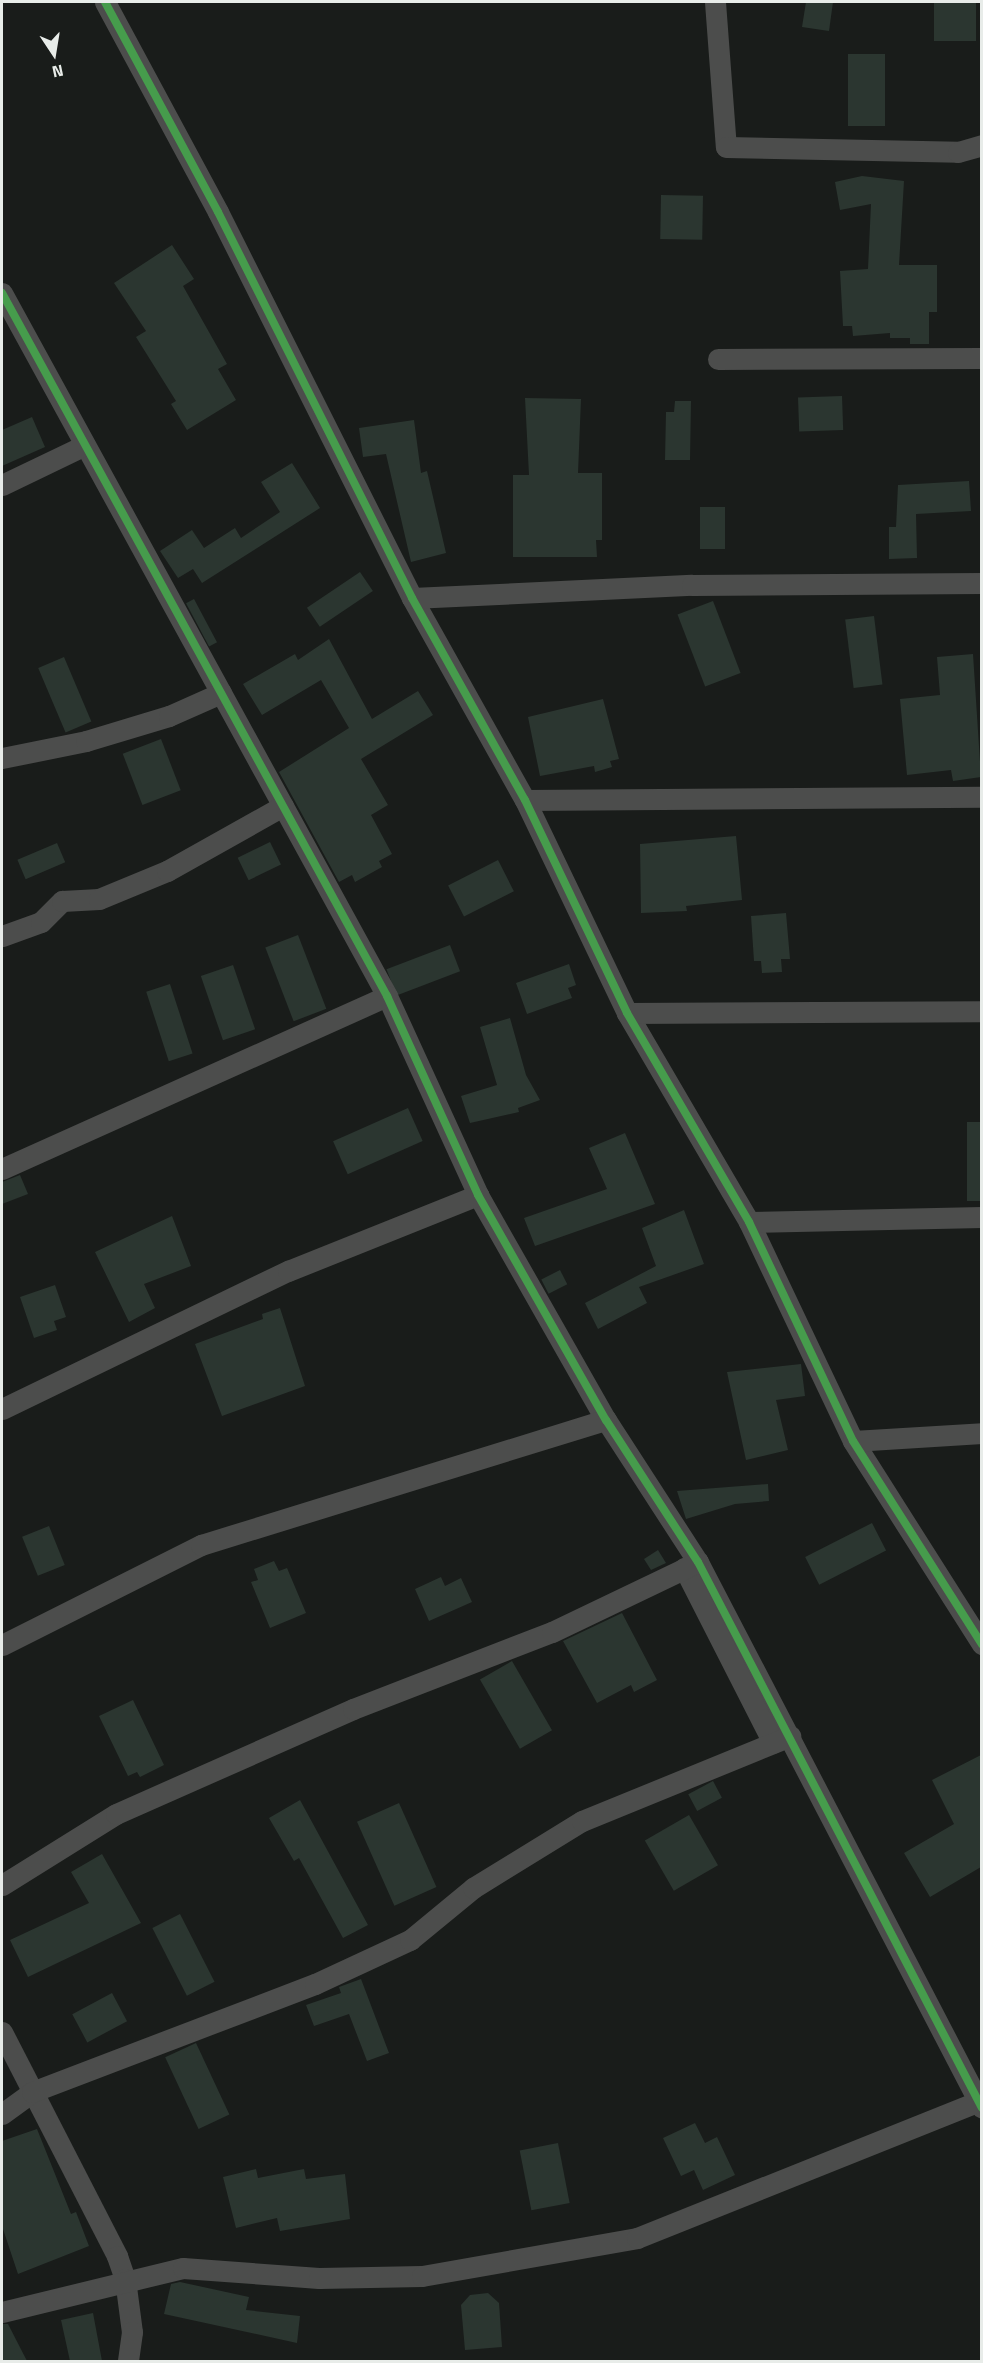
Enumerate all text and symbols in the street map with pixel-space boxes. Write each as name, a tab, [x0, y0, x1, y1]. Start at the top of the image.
north arrow	[24, 24, 84, 84]
text: N	[50, 59, 66, 84]

